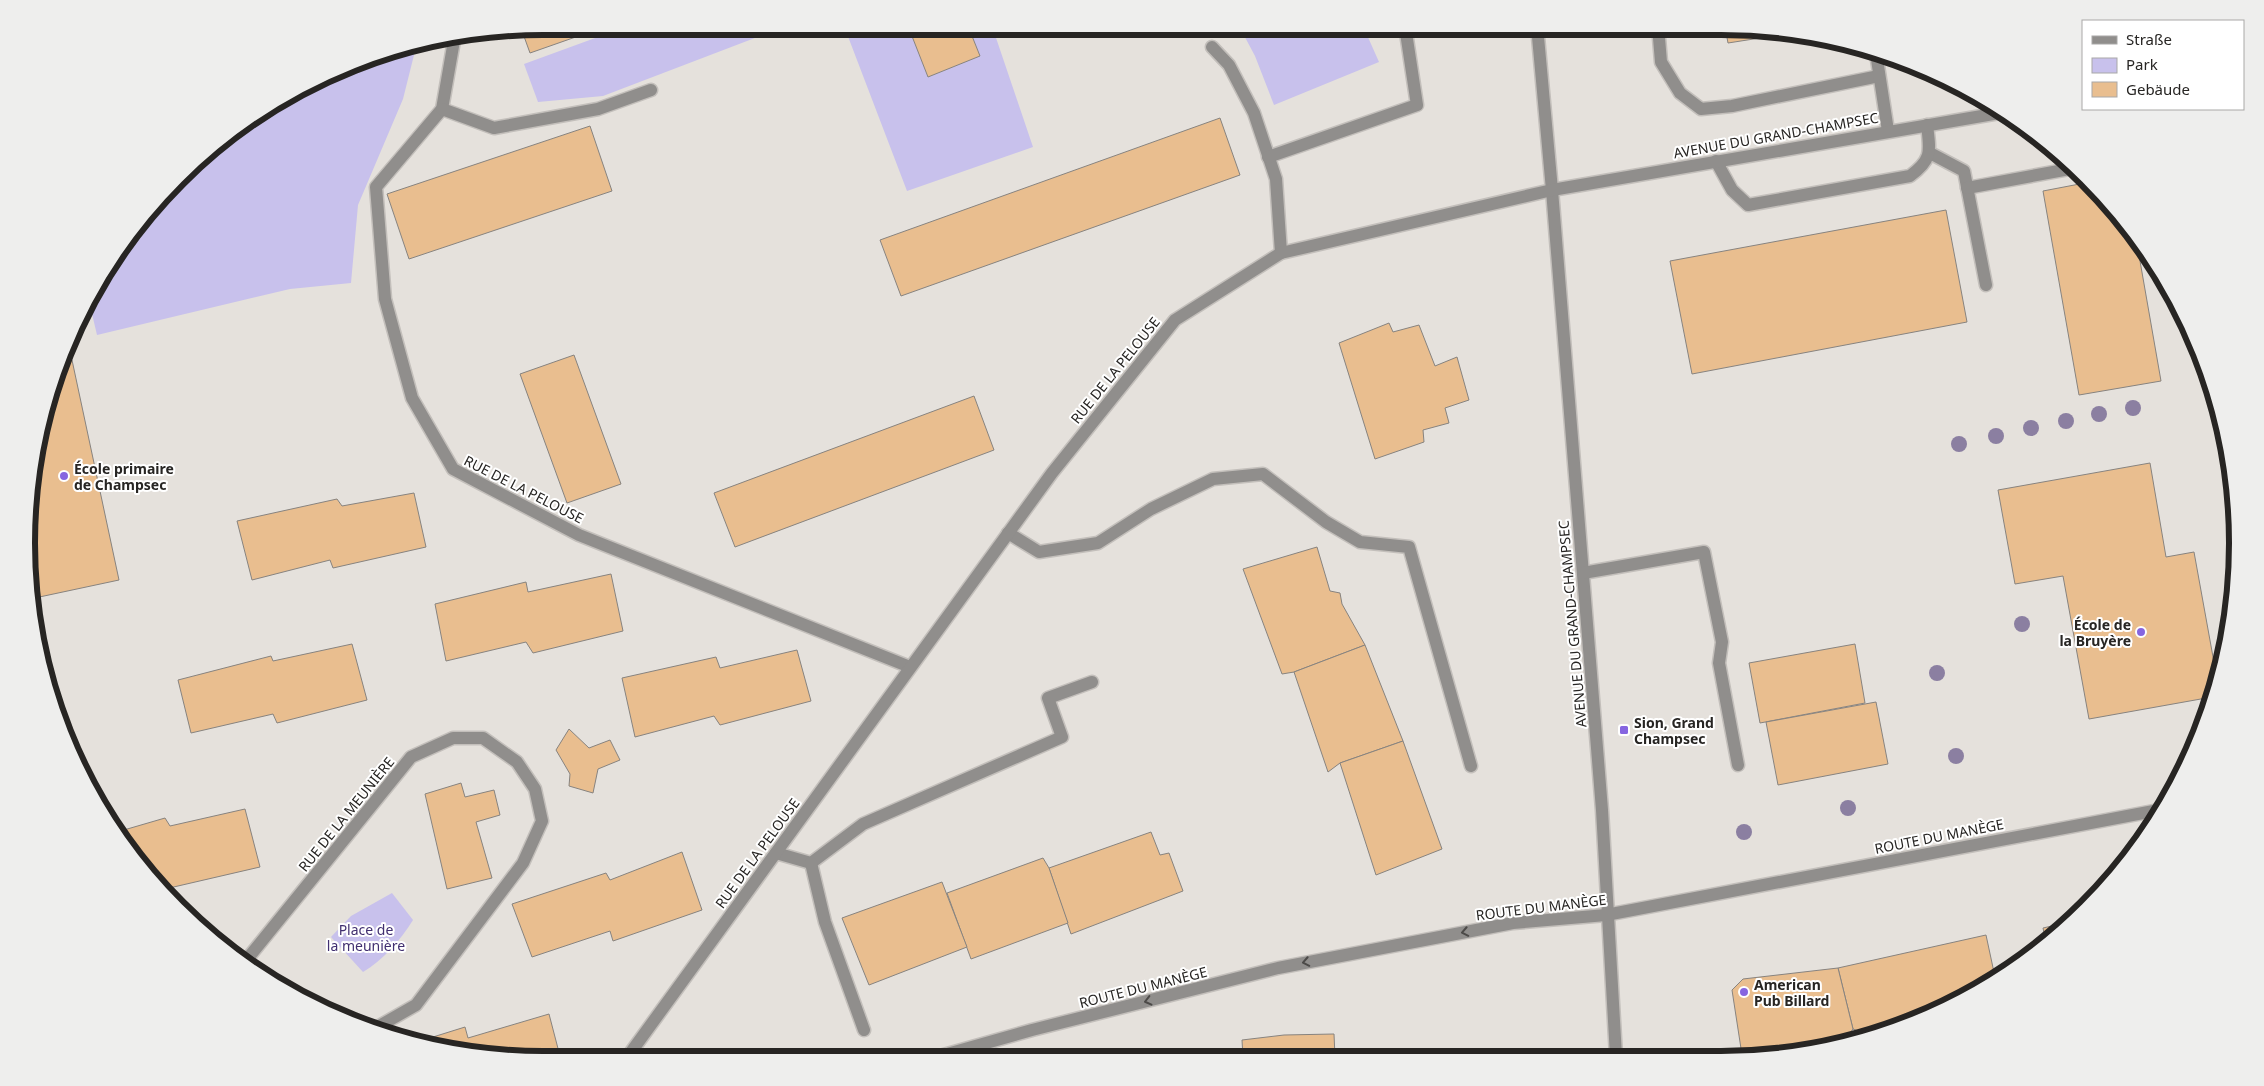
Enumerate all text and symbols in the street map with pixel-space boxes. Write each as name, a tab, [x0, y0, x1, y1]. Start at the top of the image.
legend	[2082, 20, 2244, 110]
text: Straße	[2126, 29, 2172, 49]
text: Park	[2126, 54, 2158, 74]
text: Gebäude	[2126, 79, 2190, 99]
street label: AVENUE DU GRAND-CHAMPSEC	[1672, 108, 1880, 162]
street label: RUE DE LA PELOUSE	[1066, 313, 1164, 427]
street label: RUE DE LA PELOUSE	[461, 451, 587, 527]
place label: École primaire de Champsec	[74, 459, 174, 494]
marker: École primaire de Champsec	[58, 470, 70, 482]
street label: AVENUE DU GRAND-CHAMPSEC	[1553, 520, 1591, 728]
place label: École de la Bruyère	[2059, 615, 2131, 650]
marker: École de la Bruyère	[2135, 626, 2147, 638]
place label: Sion, Grand Champsec	[1634, 713, 1714, 748]
marker: Sion, Grand Champsec	[1618, 724, 1630, 736]
street label: RUE DE LA MEUNIÈRE	[294, 753, 398, 875]
street label: RUE DE LA PELOUSE	[711, 794, 803, 912]
street label: ROUTE DU MANÈGE	[1873, 814, 2005, 858]
street label: ROUTE DU MANÈGE	[1475, 890, 1607, 924]
park label: Place de la meunière	[327, 920, 405, 955]
one-way arrow	[1461, 926, 1470, 936]
one-way arrow	[1301, 957, 1310, 967]
street label: ROUTE DU MANÈGE	[1077, 962, 1209, 1012]
place label: American Pub Billard	[1754, 975, 1829, 1010]
marker: American Pub Billard	[1738, 986, 1750, 998]
one-way arrow	[1143, 995, 1152, 1006]

